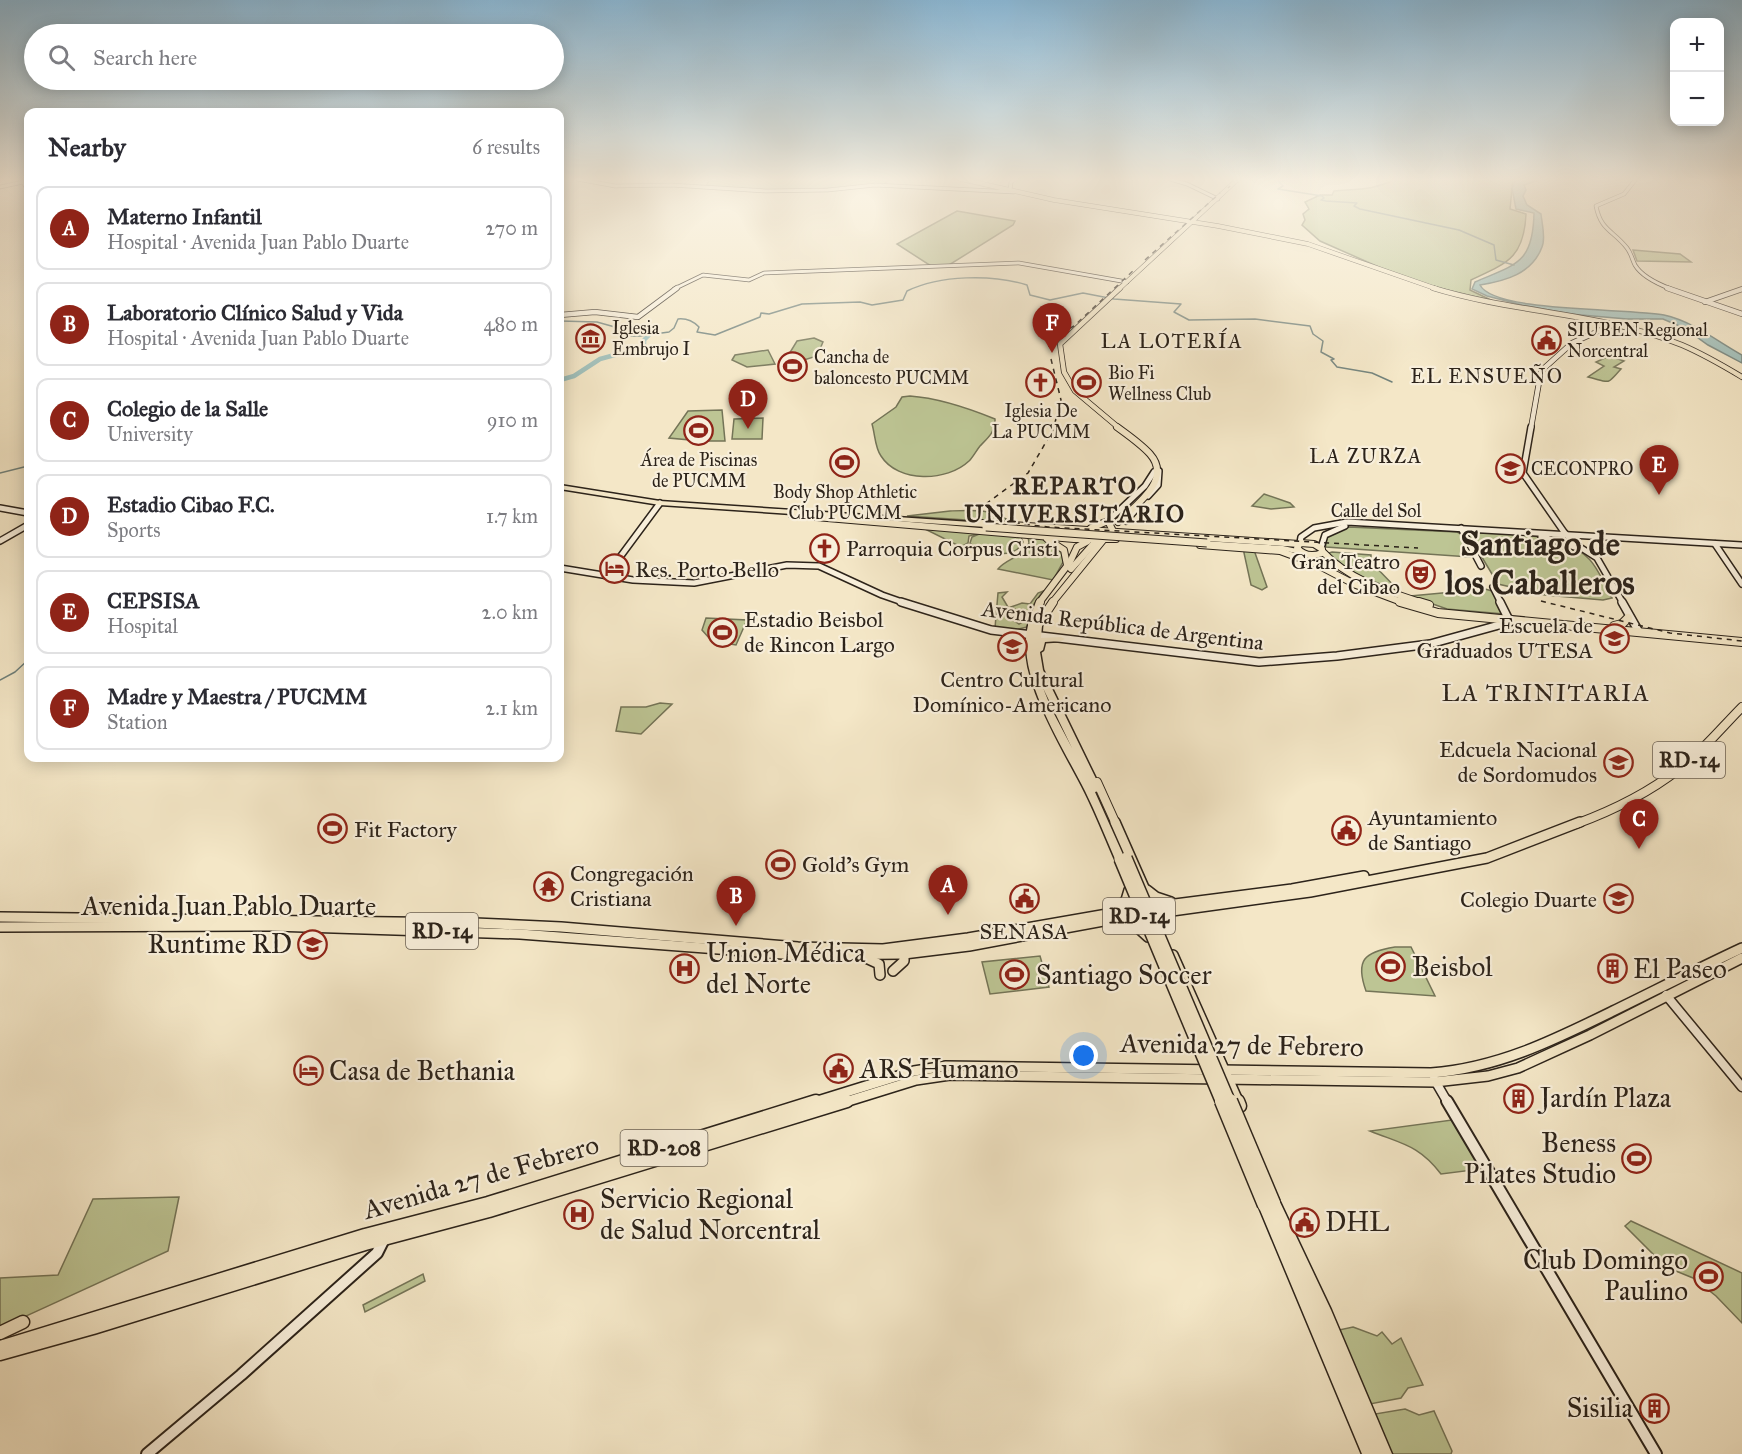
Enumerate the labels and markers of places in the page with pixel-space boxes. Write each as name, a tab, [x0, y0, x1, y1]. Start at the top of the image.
pin: F	[1032, 304, 1072, 353]
place label: Iglesia Embrujo I	[612, 317, 691, 360]
place label: SIUBEN Regional Norcentral	[1567, 319, 1708, 362]
museum icon: Iglesia Embrujo I	[575, 322, 607, 354]
public building icon: SIUBEN Regional Norcentral	[1530, 324, 1562, 356]
place label: Cancha de baloncesto PUCMM	[814, 346, 969, 389]
sports icon: Cancha de baloncesto PUCMM	[777, 351, 809, 383]
place label: Bio Fi Wellness Club	[1108, 362, 1211, 405]
church icon: Iglesia De La PUCMM	[1025, 366, 1057, 398]
sports icon: Bio Fi Wellness Club	[1071, 367, 1103, 399]
pin: D	[728, 380, 768, 429]
place label: Iglesia De La PUCMM	[992, 400, 1090, 443]
sports icon: Área de Piscinas de PUCMM	[683, 415, 715, 447]
pin: E	[1640, 446, 1678, 495]
place label: Área de Piscinas de PUCMM	[640, 447, 757, 492]
sports icon: Body Shop Athletic Club PUCMM	[829, 447, 861, 479]
school or university icon: CECONPRO	[1494, 453, 1526, 485]
place label: CECONPRO	[1531, 458, 1633, 480]
place label: Body Shop Athletic Club PUCMM	[773, 481, 917, 524]
church icon: Parroquia Corpus Cristi	[809, 532, 841, 564]
place label: Parroquia Corpus Cristi	[846, 535, 1059, 562]
place label: Gran Teatro del Cibao	[1291, 548, 1400, 600]
hotel icon: Res. Porto Bello	[598, 553, 630, 585]
place label: Res. Porto Bello	[635, 556, 779, 583]
theatre icon: Gran Teatro del Cibao	[1405, 558, 1437, 590]
place label: Estadio Beisbol de Rincon Largo	[744, 606, 895, 658]
place label: Escuela de Graduados UTESA	[1417, 612, 1593, 664]
sports icon: Estadio Beisbol de Rincon Largo	[707, 616, 739, 648]
school or university icon: Escuela de Graduados UTESA	[1598, 622, 1630, 654]
school or university icon: Centro Cultural Domínico-Americano	[996, 631, 1028, 663]
place label: Centro Cultural Domínico-Americano	[913, 666, 1111, 718]
place label: Edcuela Nacional de Sordomudos	[1439, 736, 1597, 788]
school or university icon: Edcuela Nacional de Sordomudos	[1602, 746, 1634, 778]
pin: C	[1620, 800, 1658, 849]
place label: Ayuntamiento de Santiago	[1367, 804, 1497, 856]
sports icon: Fit Factory	[317, 813, 349, 845]
public building icon: Ayuntamiento de Santiago	[1331, 814, 1363, 846]
place label: Fit Factory	[354, 816, 458, 843]
sports icon: Gold's Gym	[765, 848, 797, 880]
place label: Gold's Gym	[802, 851, 910, 878]
place label: Congregación Cristiana	[570, 860, 694, 912]
pin: A	[928, 866, 968, 915]
temple icon: Congregación Cristiana	[533, 870, 565, 902]
pin: B	[716, 876, 756, 926]
public building icon: SENASA	[1008, 883, 1040, 915]
school or university icon: Colegio Duarte	[1602, 883, 1634, 915]
place label: Colegio Duarte	[1460, 886, 1597, 913]
place label: SENASA	[979, 918, 1069, 945]
place label: Runtime RD	[147, 927, 292, 960]
school or university icon: Runtime RD	[297, 928, 329, 960]
place label: Union Médica del Norte	[706, 936, 866, 1000]
place label: Beisbol	[1412, 950, 1493, 983]
sports icon: Beisbol	[1375, 951, 1407, 983]
place label: El Paseo	[1633, 952, 1727, 985]
hospital icon: Union Médica del Norte	[669, 953, 701, 985]
building icon: El Paseo	[1596, 953, 1628, 985]
place label: Santiago Soccer	[1036, 958, 1212, 992]
sports icon: Santiago Soccer	[999, 959, 1031, 991]
place label: ARS Humano	[859, 1052, 1019, 1085]
public building icon: ARS Humano	[823, 1053, 855, 1085]
place label: Casa de Bethania	[329, 1054, 516, 1087]
hotel icon: Casa de Bethania	[292, 1055, 324, 1087]
place label: Jardín Plaza	[1537, 1081, 1672, 1114]
building icon: Jardín Plaza	[1503, 1082, 1535, 1114]
place label: Beness Pilates Studio	[1464, 1126, 1616, 1190]
sports icon: Beness Pilates Studio	[1621, 1143, 1653, 1175]
place label: Servicio Regional de Salud Norcentral	[600, 1182, 821, 1246]
hospital icon: Servicio Regional de Salud Norcentral	[563, 1199, 595, 1231]
place label: DHL	[1325, 1205, 1389, 1238]
public building icon: DHL	[1288, 1206, 1320, 1238]
place label: Club Domingo Paulino	[1523, 1243, 1688, 1307]
sports icon: Club Domingo Paulino	[1693, 1260, 1725, 1292]
place label: Sisilia	[1567, 1391, 1634, 1424]
building icon: Sisilia	[1638, 1392, 1670, 1424]

